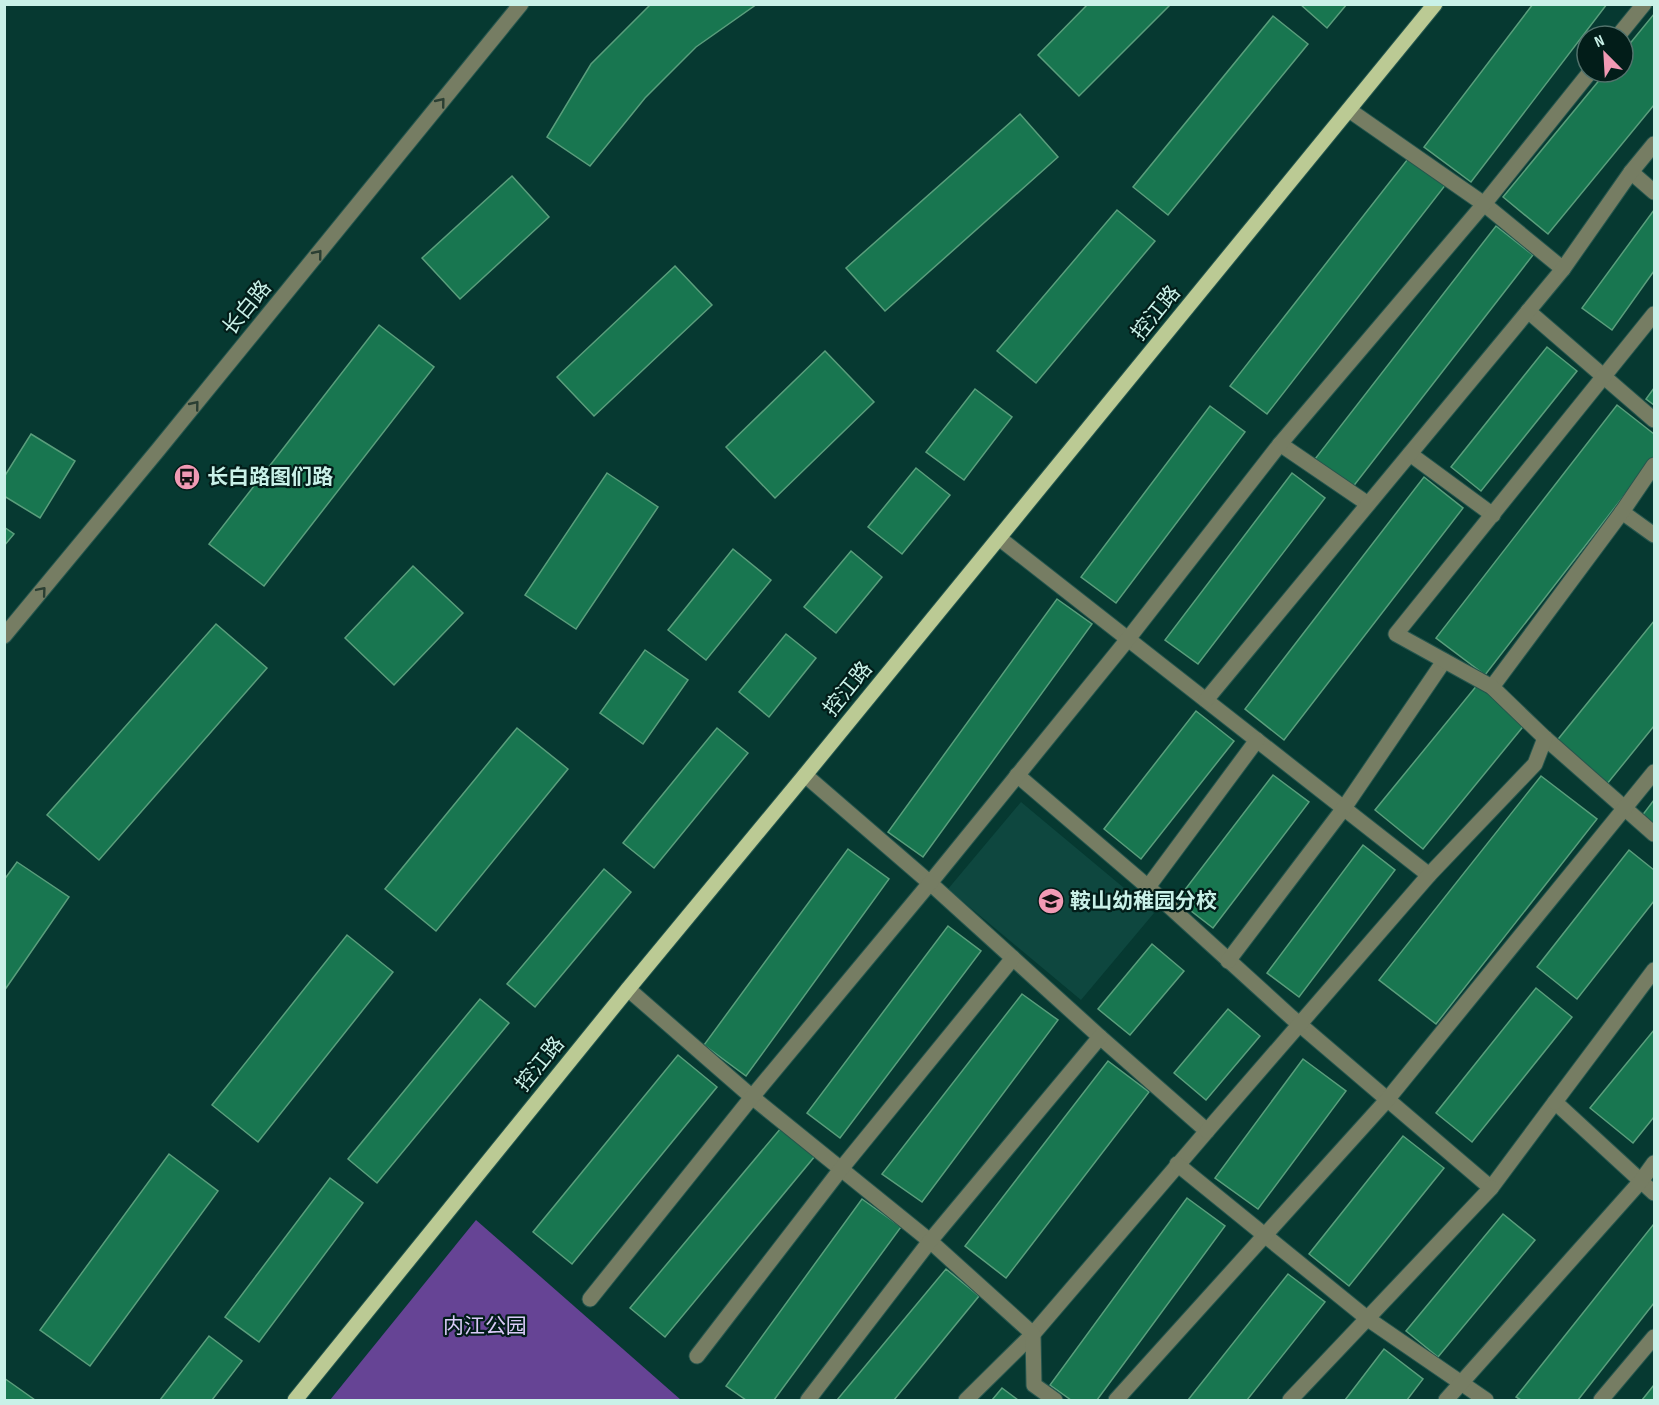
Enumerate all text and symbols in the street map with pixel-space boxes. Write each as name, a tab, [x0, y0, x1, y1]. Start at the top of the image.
north arrow	[1575, 24, 1635, 84]
text: N	[1592, 31, 1607, 52]
one-way arrow	[434, 98, 445, 109]
one-way arrow	[311, 250, 322, 261]
street label: 长白路	[217, 276, 277, 340]
street label: 控江路	[1126, 281, 1186, 345]
one-way arrow	[188, 401, 199, 412]
bus stop icon: 长白路图们路	[172, 462, 202, 492]
place label: 长白路图们路	[207, 465, 333, 490]
one-way arrow	[35, 587, 46, 598]
street label: 控江路	[818, 657, 878, 721]
school or university icon: 鞍山幼稚园分校	[1036, 886, 1066, 916]
place label: 鞍山幼稚园分校	[1070, 889, 1217, 914]
street label: 控江路	[510, 1032, 570, 1096]
park label: 内江公园	[443, 1314, 527, 1339]

